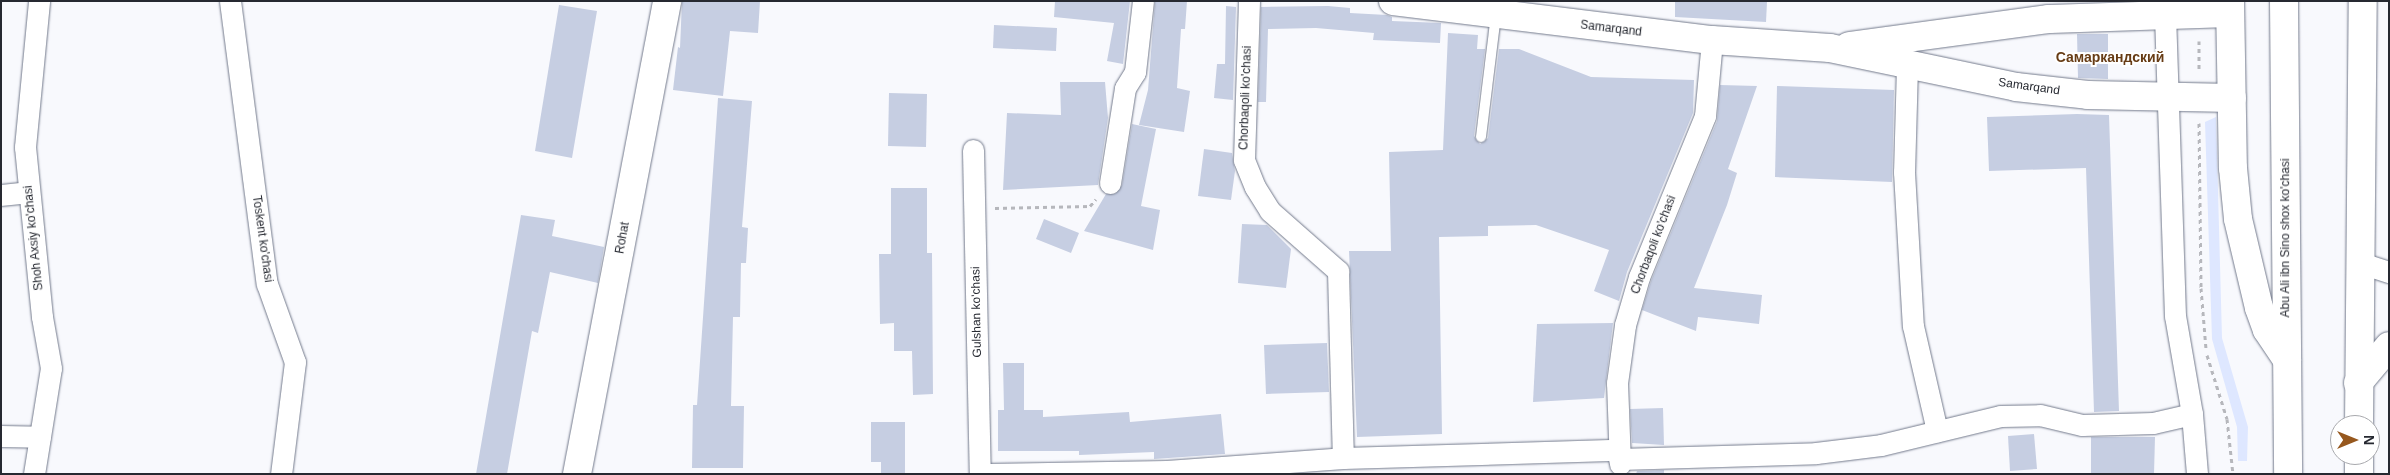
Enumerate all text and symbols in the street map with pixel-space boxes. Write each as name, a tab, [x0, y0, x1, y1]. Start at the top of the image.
street label: Samarqand	[1579, 18, 1643, 40]
street label: Chorbaqoli ko'chasi	[1237, 46, 1255, 150]
district label: Самаркандский	[2056, 49, 2164, 65]
street label: Samarqand	[1997, 76, 2061, 98]
street label: Abu Ali ibn Sino shox ko'chasi	[2279, 158, 2293, 318]
street label: Shoh Axsiy ko'chasi	[21, 184, 47, 292]
street label: Chorbaqoli ko'chasi	[1629, 194, 1679, 296]
street label: Toskent ko'chasi	[249, 195, 275, 283]
street label: Rohat	[613, 221, 633, 255]
street label: Gulshan ko'chasi	[969, 266, 985, 358]
north arrow	[2330, 415, 2380, 465]
text: N	[2361, 435, 2377, 445]

